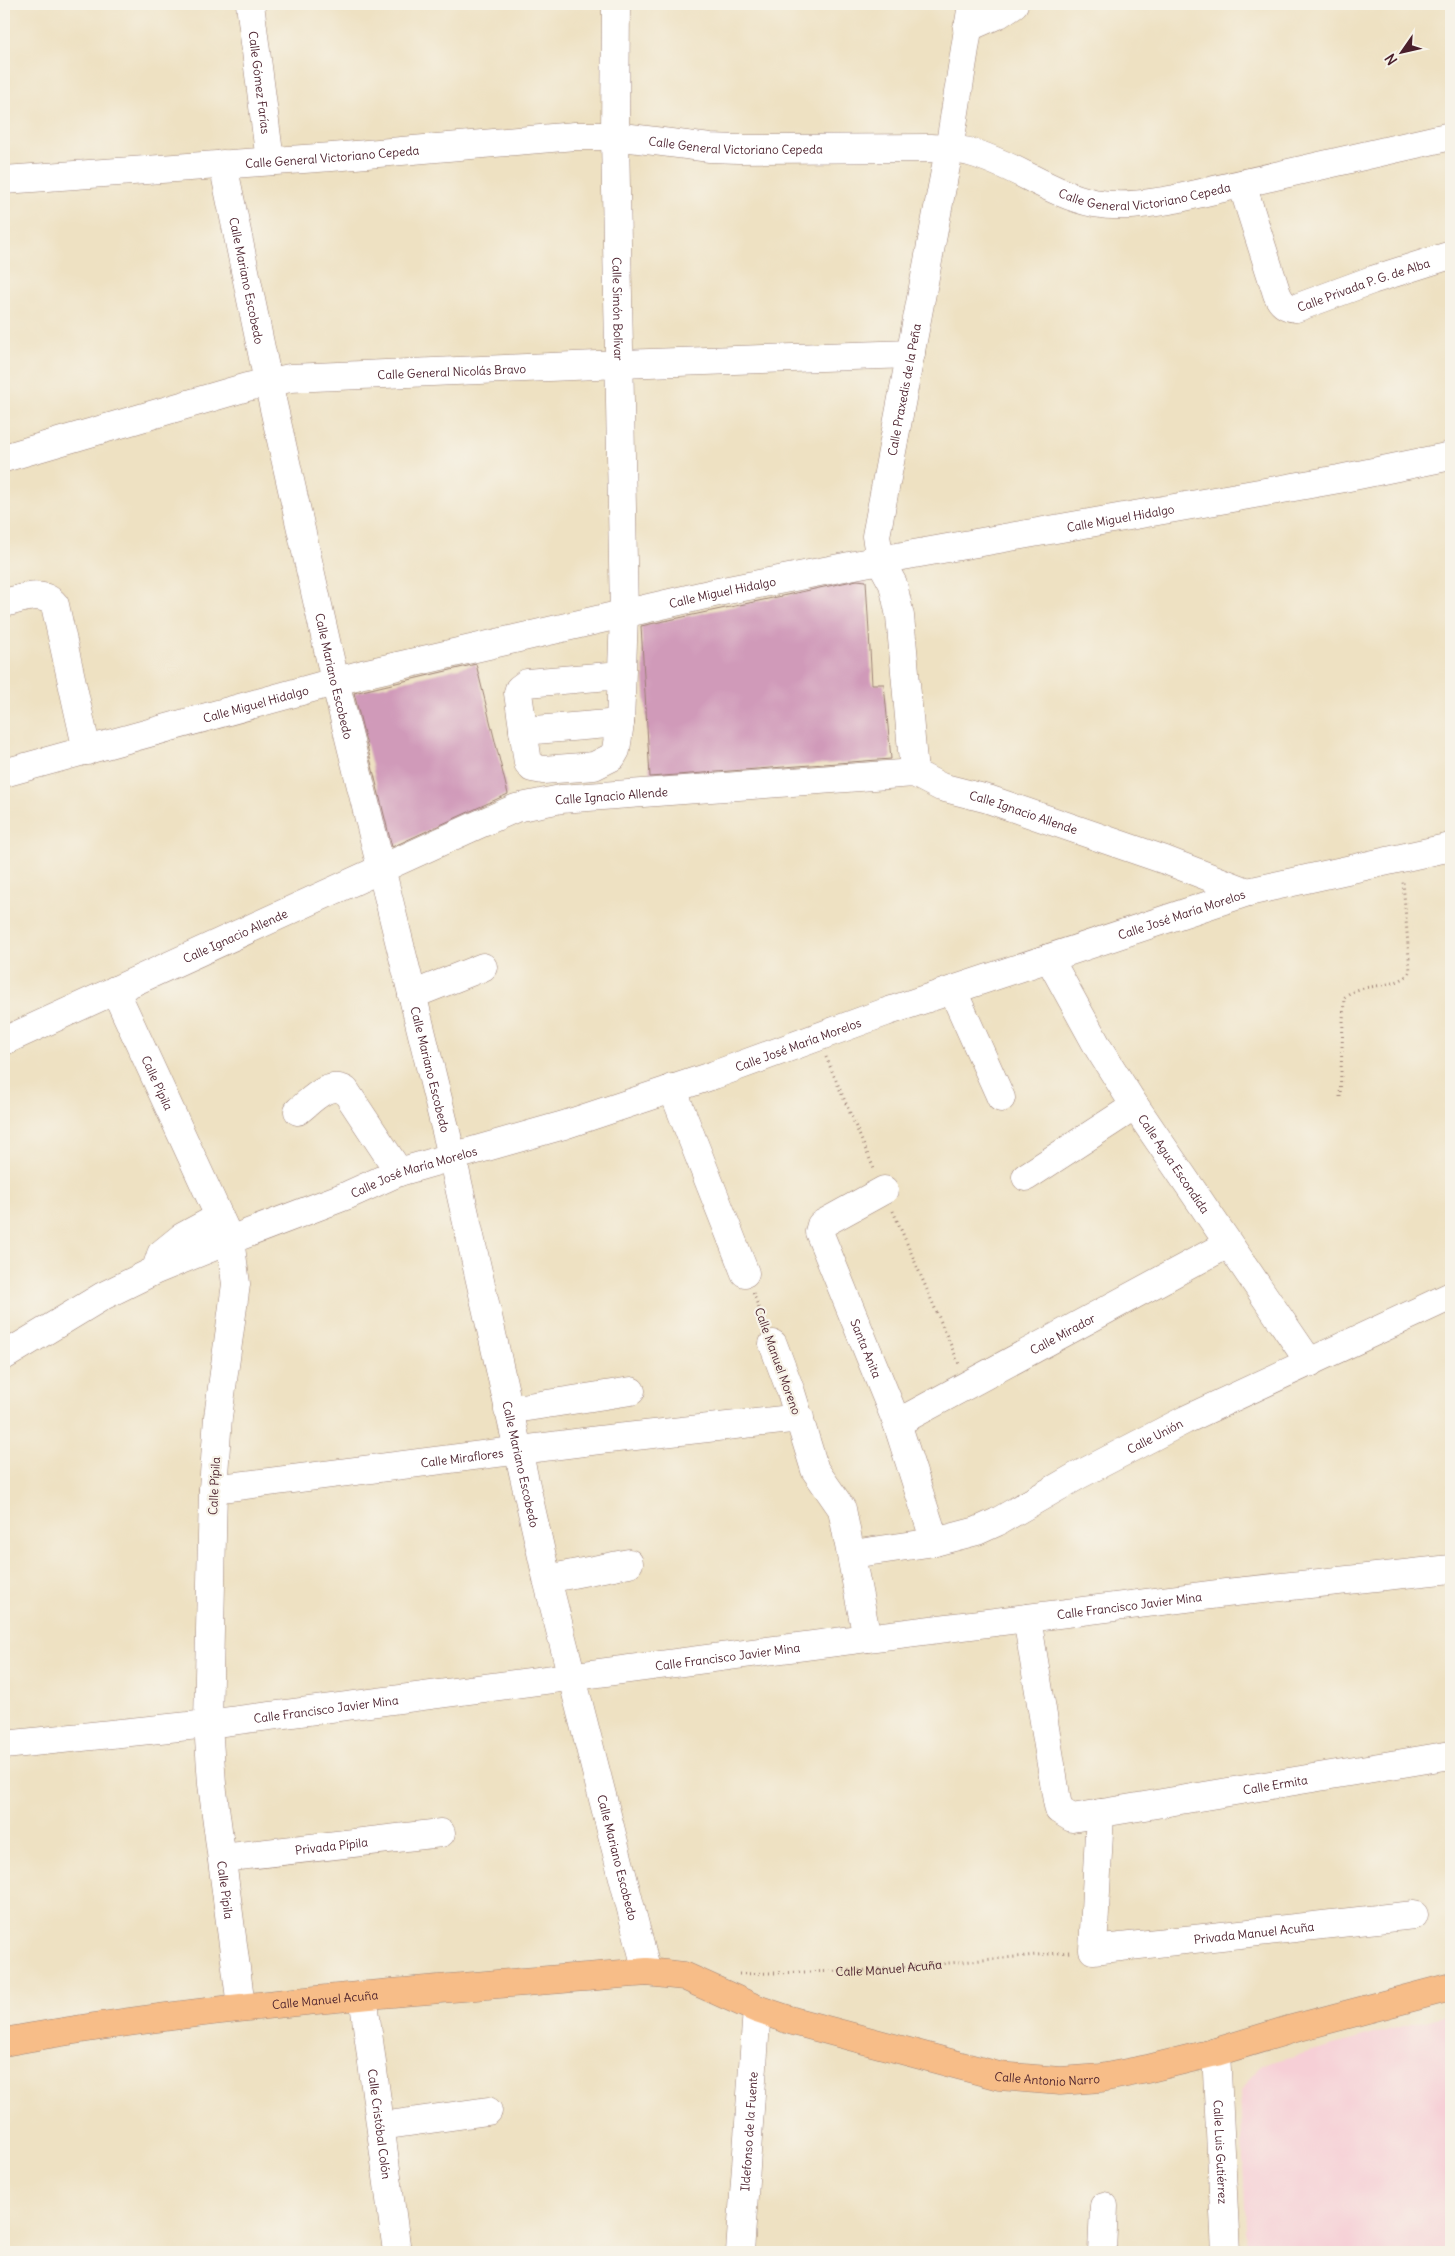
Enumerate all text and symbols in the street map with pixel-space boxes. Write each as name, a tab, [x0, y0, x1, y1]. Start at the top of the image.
north arrow	[1378, 28, 1428, 78]
street label: Calle Gómez Farías	[246, 30, 274, 135]
text: N	[1381, 50, 1401, 68]
street label: Calle General Victoriano Cepeda	[648, 133, 823, 157]
street label: Calle General Victoriano Cepeda	[245, 142, 420, 171]
street label: Calle General Victoriano Cepeda	[1057, 179, 1232, 213]
street label: Calle Mariano Escobedo	[227, 216, 268, 346]
street label: Calle Privada P. G. de Alba	[1295, 255, 1432, 314]
street label: Calle Simón Bolívar	[610, 257, 627, 361]
street label: Calle Praxedis de la Peña	[884, 322, 924, 457]
street label: Calle General Nicolás Bravo	[377, 361, 527, 382]
street label: Calle Miguel Hidalgo	[1065, 501, 1176, 534]
street label: Calle Miguel Hidalgo	[667, 573, 777, 611]
street label: Calle Mariano Escobedo	[312, 611, 357, 741]
street label: Calle Miguel Hidalgo	[201, 682, 310, 725]
street label: Calle Ignacio Allende	[554, 784, 668, 808]
street label: Calle Ignacio Allende	[968, 787, 1080, 837]
street label: Calle José María Morelos	[1116, 886, 1247, 942]
street label: Calle Ignacio Allende	[180, 905, 290, 966]
street label: Calle Mariano Escobedo	[408, 1005, 453, 1134]
street label: Calle José María Morelos	[733, 1014, 863, 1074]
street label: Calle Pípila	[139, 1053, 177, 1112]
street label: Calle Agua Escondida	[1135, 1111, 1213, 1216]
street label: Calle José María Morelos	[348, 1143, 479, 1200]
street label: Calle Manuel Moreno	[752, 1305, 804, 1417]
street label: Calle Mirador	[1027, 1310, 1098, 1357]
street label: Santa Anita	[848, 1317, 885, 1380]
street label: Calle Mariano Escobedo	[500, 1399, 543, 1529]
street label: Calle Unión	[1124, 1415, 1185, 1456]
street label: Calle Miraflores	[420, 1445, 504, 1470]
street label: Calle Pípila	[205, 1456, 223, 1516]
street label: Calle Francisco Javier Mina	[1056, 1589, 1203, 1622]
street label: Calle Francisco Javier Mina	[654, 1639, 801, 1673]
street label: Calle Francisco Javier Mina	[253, 1692, 399, 1726]
street label: Calle Ermita	[1242, 1771, 1309, 1797]
street label: Calle Mariano Escobedo	[595, 1793, 641, 1922]
street label: Privada Pípila	[294, 1834, 369, 1857]
street label: Calle Pípila	[215, 1860, 237, 1920]
street label: Privada Manuel Acuña	[1193, 1918, 1315, 1946]
street label: Calle Manuel Acuña	[836, 1956, 943, 1979]
street label: Calle Manuel Acuña	[271, 1987, 379, 2012]
street label: Calle Cristóbal Colón	[365, 2068, 395, 2180]
street label: Calle Antonio Narro	[993, 2068, 1101, 2089]
street label: Ildefonso de la Fuente	[737, 2071, 760, 2192]
street label: Calle Luis Gutiérrez	[1211, 2099, 1231, 2205]

